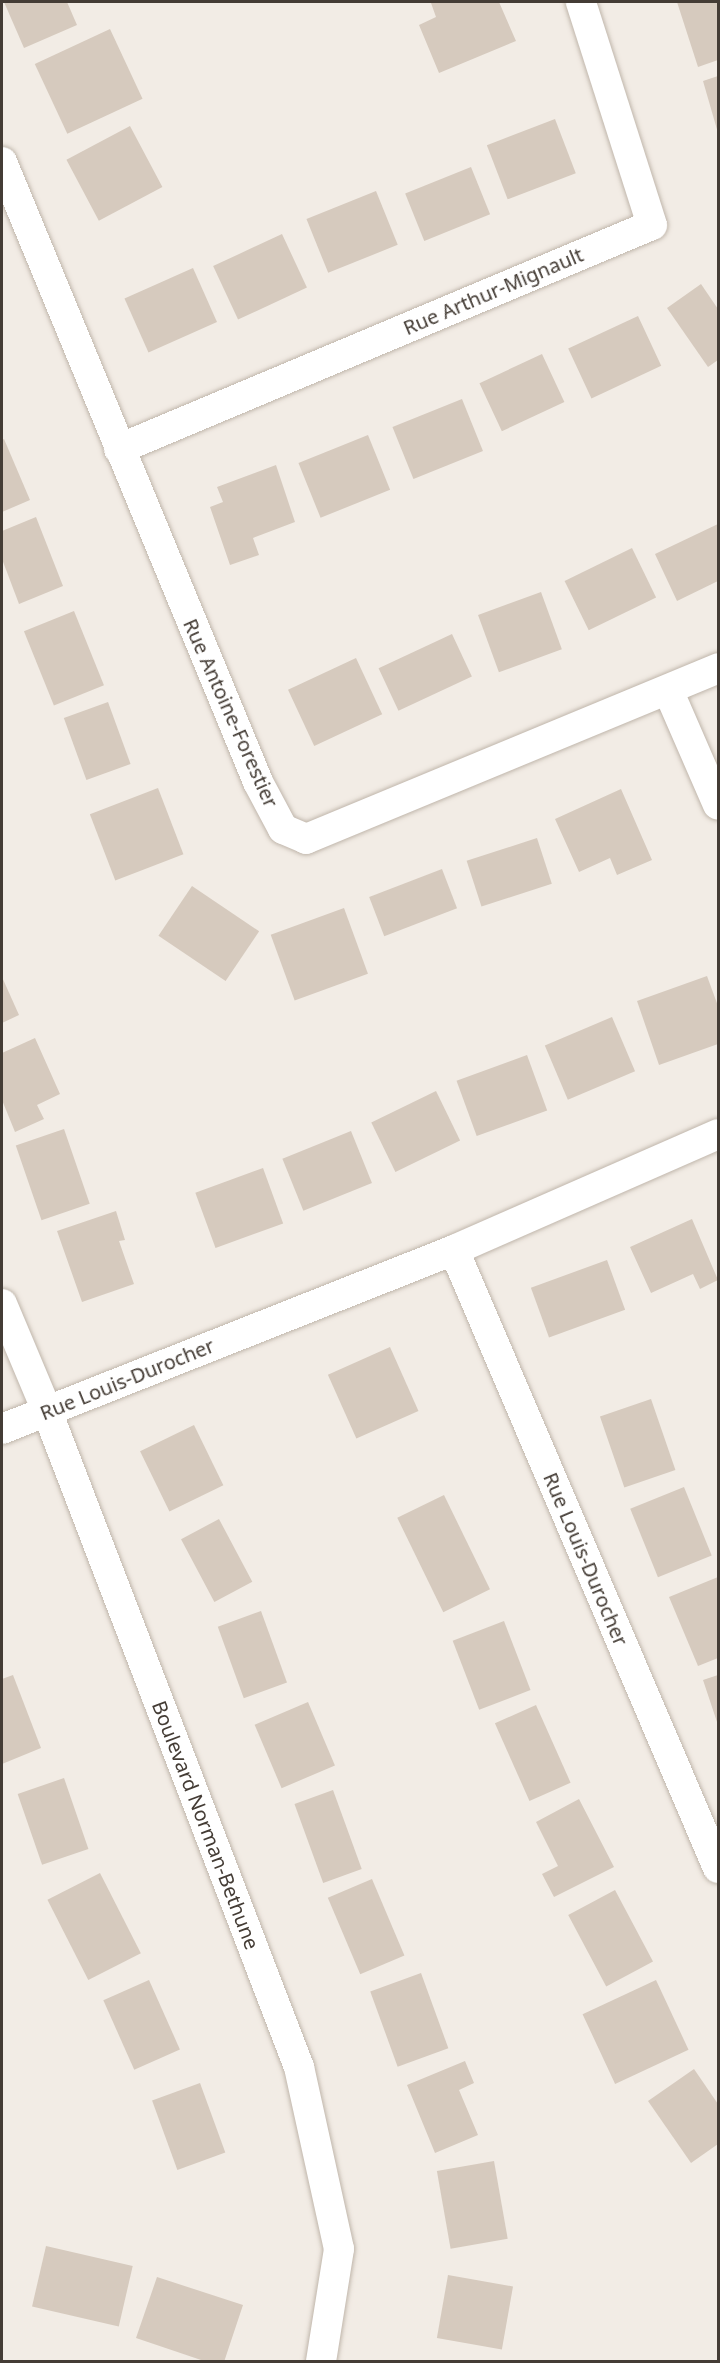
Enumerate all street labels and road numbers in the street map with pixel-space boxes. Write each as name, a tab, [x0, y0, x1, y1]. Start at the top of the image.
street label: Rue Arthur-Mignault	[400, 242, 586, 340]
street label: Rue Antoine-Forestier	[179, 615, 283, 811]
street label: Rue Louis-Durocher	[36, 1333, 218, 1425]
street label: Rue Louis-Durocher	[539, 1469, 633, 1649]
street label: Boulevard Norman-Bethune	[147, 1697, 265, 1953]

